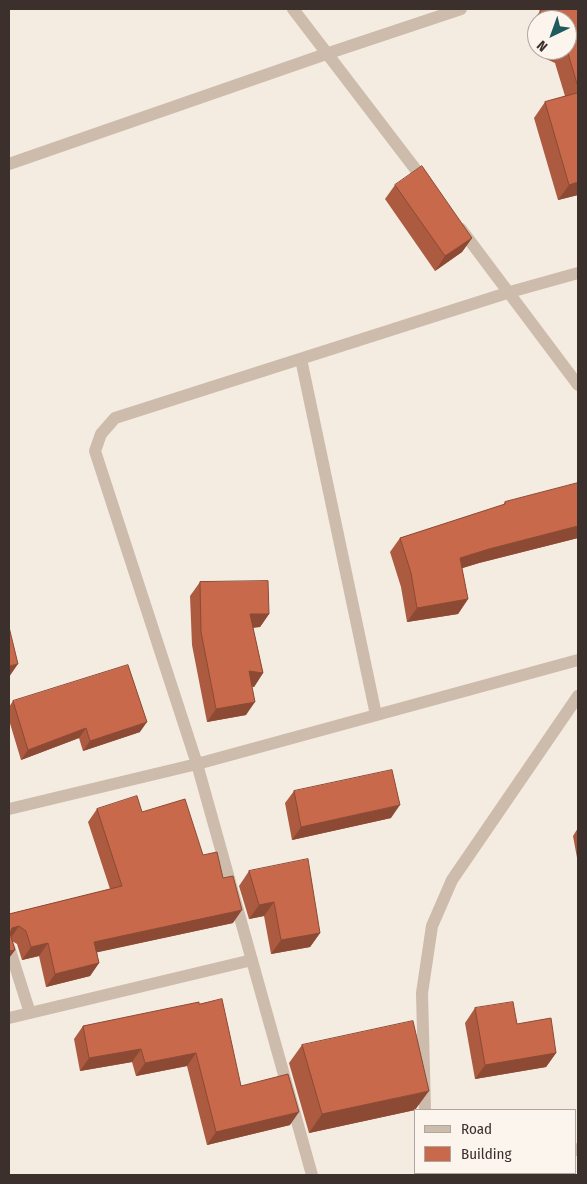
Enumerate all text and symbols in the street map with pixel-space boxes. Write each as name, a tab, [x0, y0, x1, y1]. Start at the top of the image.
north arrow	[527, 10, 577, 60]
text: N	[533, 37, 551, 55]
legend	[414, 1109, 577, 1174]
text: Road	[461, 1120, 492, 1138]
text: Building	[461, 1145, 512, 1163]

